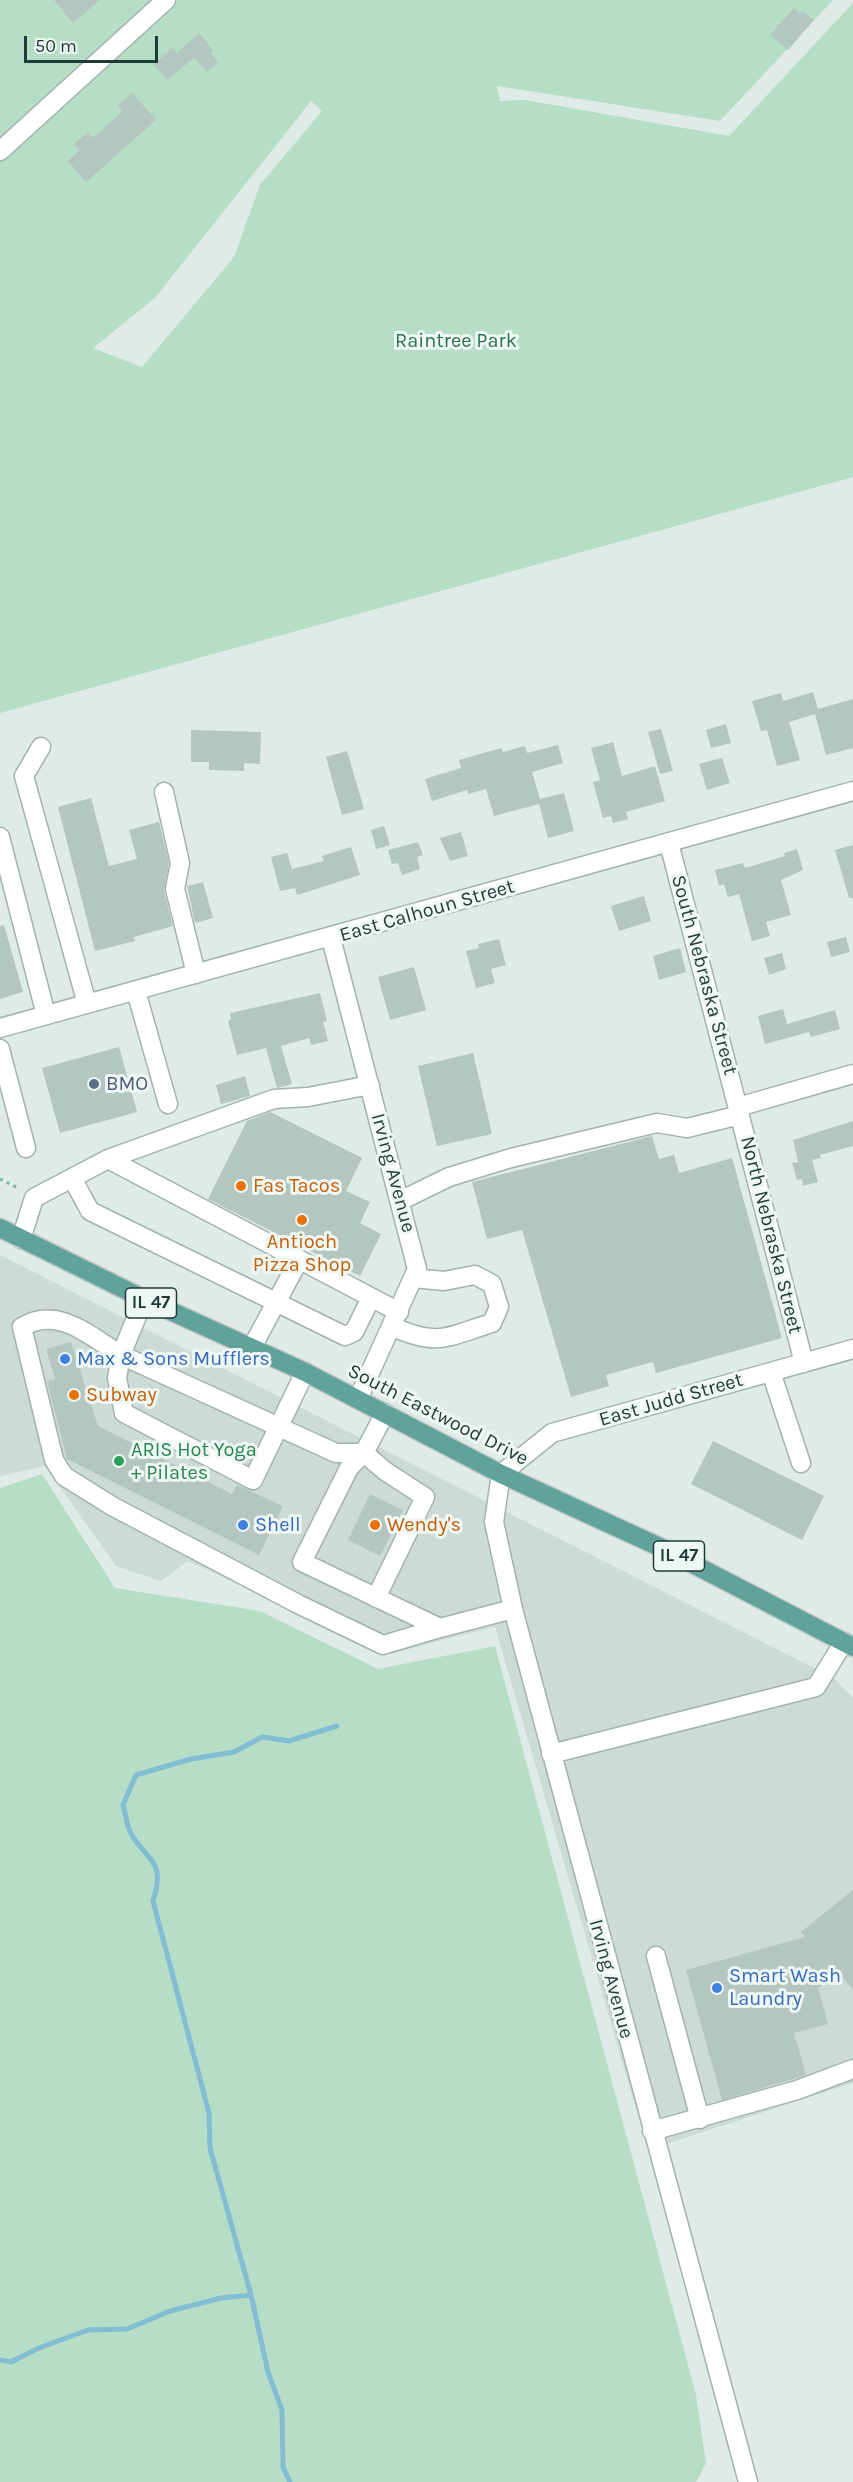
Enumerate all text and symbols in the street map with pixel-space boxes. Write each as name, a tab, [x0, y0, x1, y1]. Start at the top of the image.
scale bar	[27, 24, 160, 62]
text: 50 m	[35, 35, 77, 57]
park label: Raintree Park	[395, 329, 517, 353]
street label: South Nebraska Street	[666, 872, 742, 1078]
street label: East Calhoun Street	[337, 875, 517, 947]
place label: BMO	[106, 1072, 148, 1096]
marker: BMO	[87, 1077, 101, 1091]
street label: Irving Avenue	[366, 1111, 420, 1235]
street label: North Nebraska Street	[735, 1134, 807, 1336]
place label: Fas Tacos	[253, 1174, 340, 1198]
marker: Fas Tacos	[234, 1179, 248, 1193]
marker: Antioch Pizza Shop	[295, 1213, 309, 1227]
place label: Antioch Pizza Shop	[253, 1230, 351, 1277]
road number: IL 47	[126, 1288, 176, 1318]
place label: Max & Sons Mufflers	[77, 1347, 270, 1371]
marker: Max & Sons Mufflers	[58, 1352, 72, 1366]
street label: South Eastwood Drive	[344, 1359, 532, 1471]
street label: East Judd Street	[596, 1368, 746, 1432]
place label: Subway	[86, 1383, 157, 1407]
marker: Subway	[67, 1388, 81, 1402]
place label: ARIS Hot Yoga + Pilates	[131, 1438, 257, 1485]
marker: ARIS Hot Yoga + Pilates	[112, 1454, 126, 1468]
place label: Shell	[255, 1513, 301, 1537]
place label: Wendy's	[387, 1513, 461, 1537]
marker: Shell	[236, 1518, 250, 1532]
marker: Wendy's	[368, 1518, 382, 1532]
road number: IL 47	[654, 1541, 704, 1571]
street label: Irving Avenue	[584, 1917, 638, 2041]
place label: Smart Wash Laundry	[729, 1964, 841, 2011]
marker: Smart Wash Laundry	[710, 1981, 724, 1995]

